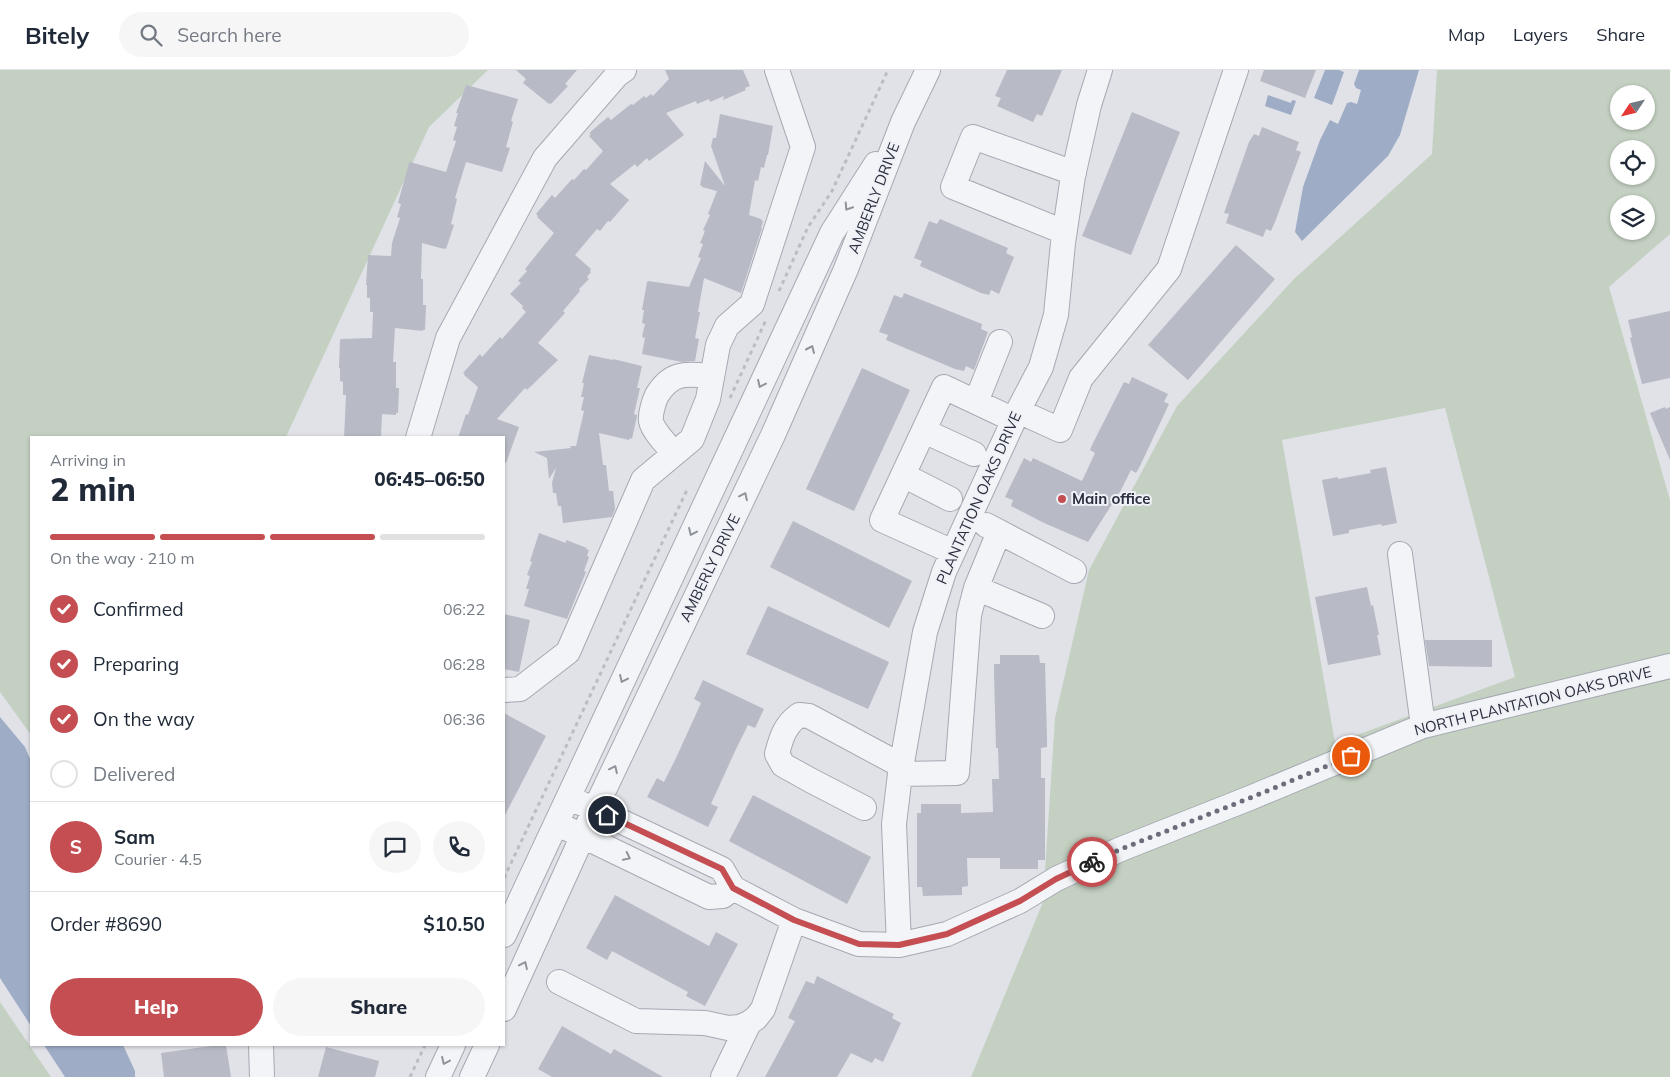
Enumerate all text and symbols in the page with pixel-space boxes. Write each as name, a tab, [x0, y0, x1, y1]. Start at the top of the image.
search box	[119, 12, 469, 57]
text: Bitely	[25, 20, 89, 50]
icon: search	[137, 21, 165, 49]
text: Search here	[177, 23, 282, 47]
text: Map	[1448, 23, 1485, 46]
text: Layers	[1513, 23, 1568, 46]
text: Share	[1596, 23, 1645, 46]
north arrow	[1610, 85, 1655, 130]
map controls	[1610, 85, 1655, 240]
street label: AMBERLY DRIVE	[844, 139, 904, 256]
button: locate	[1610, 140, 1655, 185]
button: layers	[1610, 195, 1655, 240]
one-way arrow	[845, 202, 854, 211]
one-way arrow	[805, 345, 816, 354]
one-way arrow	[757, 379, 767, 388]
street label: PLANTATION OAKS DRIVE	[932, 408, 1025, 587]
text: Arriving in	[50, 450, 126, 470]
text: 06:45–06:50	[374, 467, 485, 491]
text: 2 min	[50, 469, 136, 509]
place label: Main office	[1072, 489, 1150, 508]
one-way arrow	[738, 492, 748, 501]
marker: Main office	[1056, 493, 1068, 505]
street label: AMBERLY DRIVE	[675, 511, 744, 625]
one-way arrow	[688, 527, 699, 536]
text: On the way · 210 m	[50, 548, 195, 568]
icon: check	[50, 595, 78, 623]
text: Confirmed	[93, 597, 184, 621]
text: 06:22	[443, 599, 485, 619]
icon: check	[50, 650, 78, 678]
text: Preparing	[93, 652, 179, 676]
text: 06:28	[443, 654, 485, 674]
street label: NORTH PLANTATION OAKS DRIVE	[1412, 662, 1654, 739]
one-way arrow	[619, 674, 630, 683]
icon: check	[50, 705, 78, 733]
text: On the way	[93, 707, 195, 731]
text: 06:36	[443, 709, 485, 729]
pin	[1330, 735, 1372, 777]
icon: bag	[1337, 742, 1365, 770]
text: Delivered	[93, 762, 175, 786]
one-way arrow	[607, 765, 618, 774]
pin	[586, 794, 628, 836]
icon: home	[593, 801, 621, 829]
button: chat	[369, 821, 421, 873]
button: phone	[433, 821, 485, 873]
text: Sam	[114, 825, 155, 849]
text: S	[70, 835, 82, 859]
courier	[1067, 837, 1117, 887]
icon: bike	[1078, 848, 1106, 876]
text: Courier · 4.5	[114, 849, 202, 869]
one-way arrow	[621, 851, 630, 861]
text: Order #8690	[50, 912, 162, 936]
text: $10.50	[423, 912, 485, 936]
one-way arrow	[518, 961, 529, 970]
button: Help	[50, 978, 263, 1036]
button: Share	[273, 978, 485, 1036]
one-way arrow	[441, 1056, 451, 1065]

